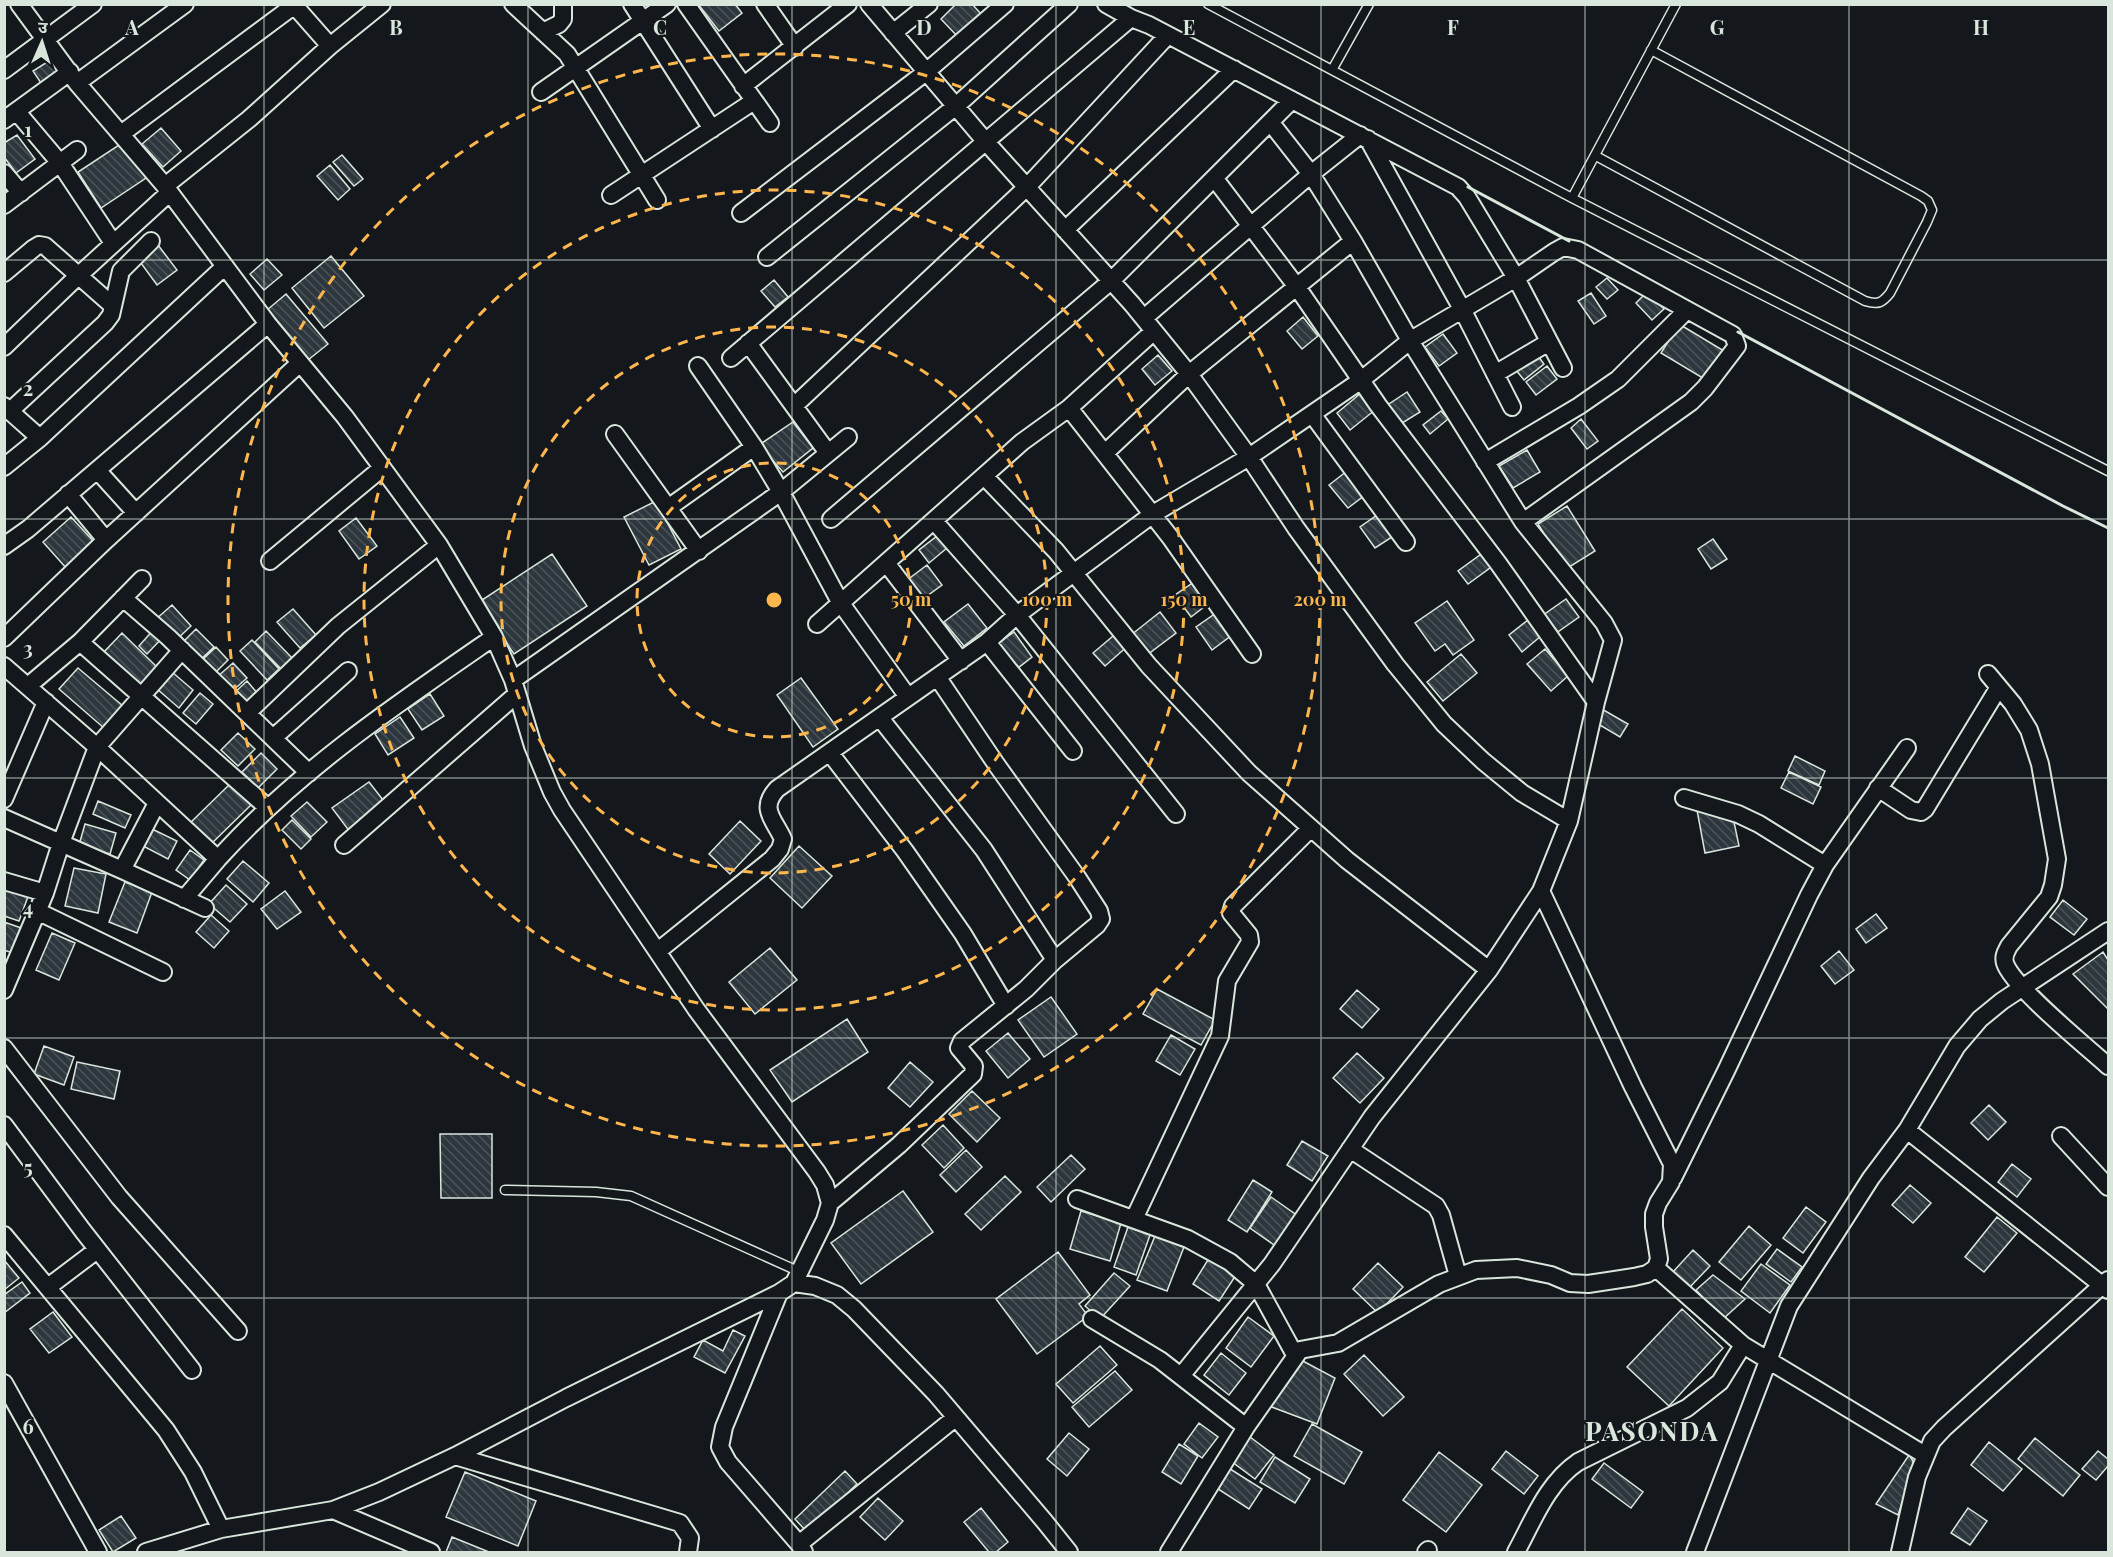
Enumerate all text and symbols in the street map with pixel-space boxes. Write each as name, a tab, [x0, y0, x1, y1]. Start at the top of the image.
north arrow	[12, 12, 72, 72]
text: A	[124, 13, 139, 40]
text: B	[389, 13, 403, 40]
text: C	[653, 13, 667, 40]
text: D	[916, 13, 932, 40]
text: E	[1183, 13, 1195, 40]
text: F	[1447, 13, 1459, 40]
text: G	[1710, 13, 1725, 40]
text: H	[1973, 13, 1989, 40]
text: उ	[38, 16, 49, 37]
text: 1	[24, 115, 32, 142]
text: 2	[23, 374, 33, 401]
text: 50 m	[891, 587, 932, 611]
text: 100 m	[1022, 587, 1073, 611]
text: 150 m	[1160, 587, 1208, 611]
text: 200 m	[1293, 587, 1347, 611]
centre of rings	[764, 590, 784, 610]
text: 3	[23, 634, 33, 661]
text: 4	[23, 893, 33, 920]
text: 5	[23, 1153, 33, 1180]
text: 6	[22, 1412, 34, 1439]
district label: PASONDA	[1585, 1413, 1719, 1448]

